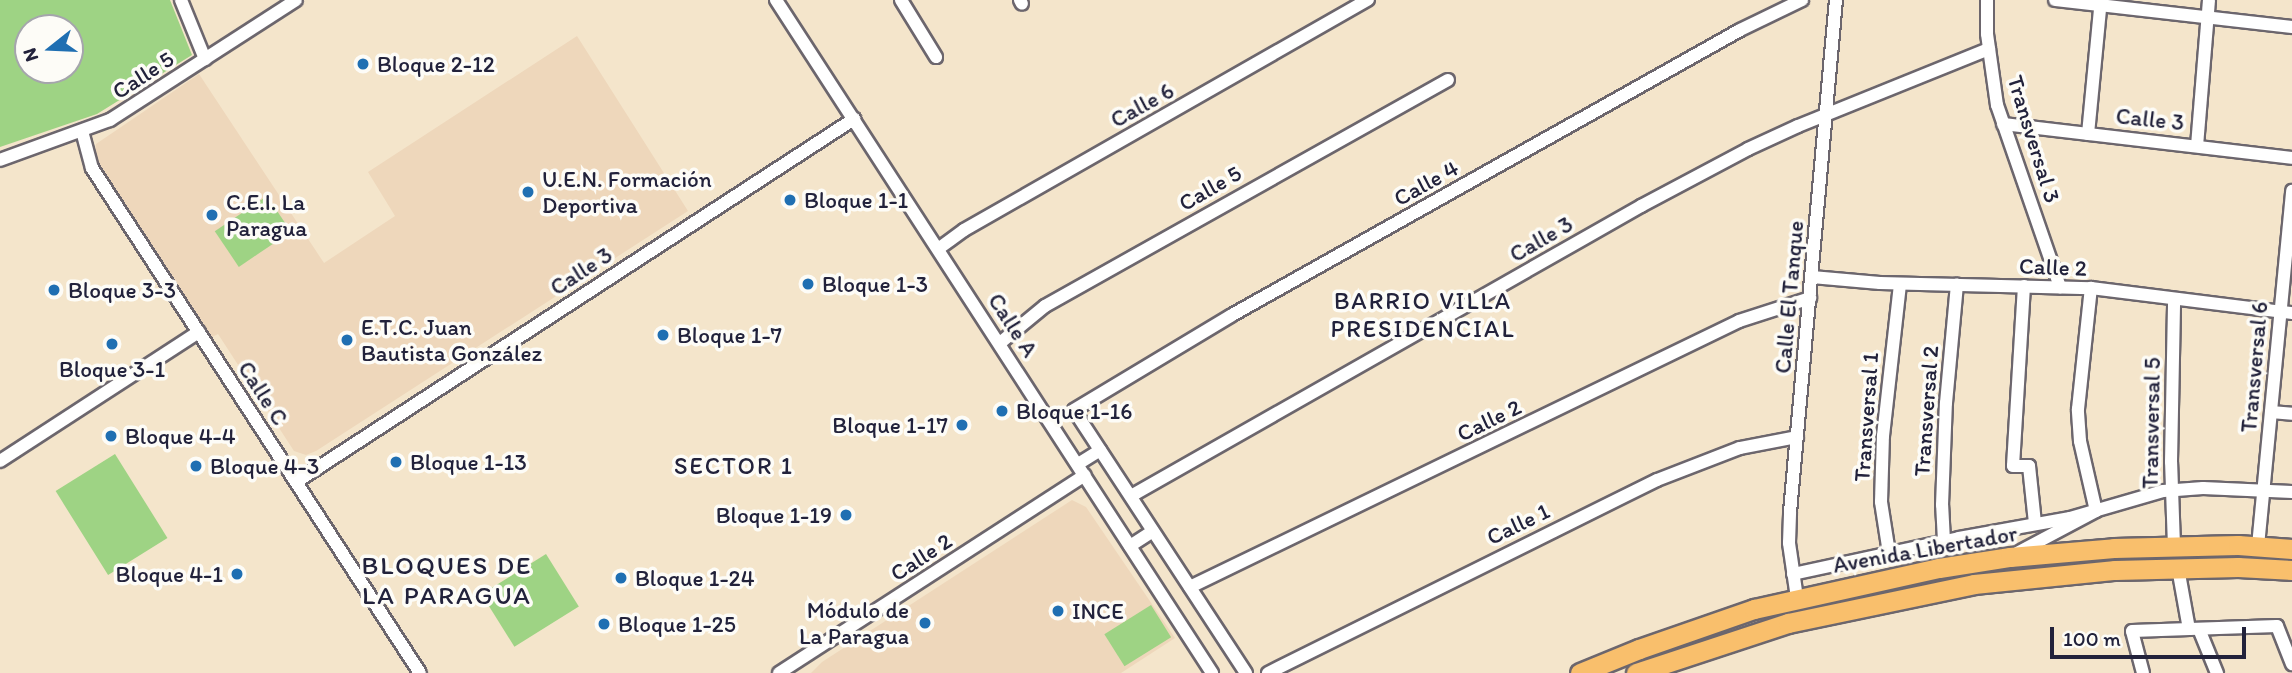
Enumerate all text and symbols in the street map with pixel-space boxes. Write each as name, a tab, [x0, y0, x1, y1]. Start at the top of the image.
north arrow	[14, 14, 84, 84]
text: N	[18, 45, 43, 65]
street label: Calle 5	[107, 45, 179, 105]
place label: Bloque 2-12	[377, 50, 495, 78]
marker: Bloque 2-12	[355, 56, 371, 72]
street label: Transversal 3	[2002, 72, 2066, 206]
street label: Calle 6	[1106, 76, 1178, 134]
street label: Calle 3	[2115, 102, 2185, 136]
street label: Calle 4	[1389, 154, 1463, 212]
street label: Calle 5	[1174, 159, 1246, 217]
place label: U.E.N. Formación Deportiva	[542, 165, 711, 219]
marker: U.E.N. Formación Deportiva	[520, 184, 536, 200]
place label: Bloque 1-1	[804, 186, 908, 214]
place label: C.E.I. La Paragua	[226, 188, 307, 242]
marker: Bloque 1-1	[782, 192, 798, 208]
marker: C.E.I. La Paragua	[204, 207, 220, 223]
street label: Calle 3	[1504, 210, 1578, 268]
street label: Calle El Tanque	[1769, 220, 1809, 374]
street label: Calle 3	[545, 241, 617, 301]
street label: Calle 2	[2019, 252, 2087, 282]
place label: Bloque 1-3	[822, 270, 928, 298]
place label: Bloque 3-3	[68, 276, 176, 304]
marker: Bloque 1-3	[800, 276, 816, 292]
marker: Bloque 3-3	[46, 282, 62, 298]
district label: BARRIO VILLA PRESIDENCIAL	[1333, 287, 1513, 343]
street label: Calle A	[982, 288, 1044, 362]
street label: Transversal 6	[2235, 300, 2273, 434]
place label: E.T.C. Juan Bautista González	[361, 313, 542, 367]
place label: Bloque 1-7	[677, 321, 782, 349]
marker: Bloque 1-7	[655, 327, 671, 343]
marker: E.T.C. Juan Bautista González	[339, 332, 355, 348]
marker: Bloque 3-1	[104, 336, 120, 352]
street label: Transversal 2	[1908, 345, 1944, 477]
street label: Transversal 1	[1848, 351, 1884, 483]
place label: Bloque 3-1	[59, 355, 165, 383]
street label: Calle C	[232, 356, 294, 430]
street label: Transversal 5	[2136, 357, 2166, 489]
street label: Calle 2	[1452, 393, 1526, 447]
place label: Bloque 1-16	[1016, 397, 1132, 425]
marker: Bloque 1-16	[994, 403, 1010, 419]
place label: Bloque 1-17	[832, 411, 948, 439]
marker: Bloque 1-17	[954, 417, 970, 433]
place label: Bloque 4-4	[125, 422, 236, 450]
marker: Bloque 4-4	[103, 428, 119, 444]
place label: Bloque 1-13	[410, 448, 527, 476]
place label: Bloque 4-3	[210, 452, 319, 480]
district label: SECTOR 1	[675, 452, 793, 480]
marker: Bloque 1-13	[388, 454, 404, 470]
marker: Bloque 4-3	[188, 458, 204, 474]
street label: Calle 1	[1482, 497, 1554, 551]
place label: Bloque 1-19	[716, 501, 832, 529]
marker: Bloque 1-19	[838, 507, 854, 523]
street label: Avenida Libertador	[1831, 519, 2019, 579]
street label: Calle 2	[885, 527, 957, 587]
district label: BLOQUES DE LA PARAGUA	[363, 550, 531, 612]
place label: Bloque 4-1	[116, 560, 223, 588]
place label: Bloque 1-24	[635, 564, 755, 592]
marker: Bloque 4-1	[229, 566, 245, 582]
marker: Bloque 1-24	[613, 570, 629, 586]
place label: Módulo de La Paragua	[799, 596, 909, 650]
place label: INCE	[1072, 597, 1124, 625]
marker: INCE	[1050, 603, 1066, 619]
place label: Bloque 1-25	[618, 610, 736, 638]
marker: Módulo de La Paragua	[915, 613, 935, 633]
scale bar	[2054, 614, 2250, 658]
marker: Bloque 1-25	[596, 616, 612, 632]
text: 100 m	[2063, 626, 2121, 651]

